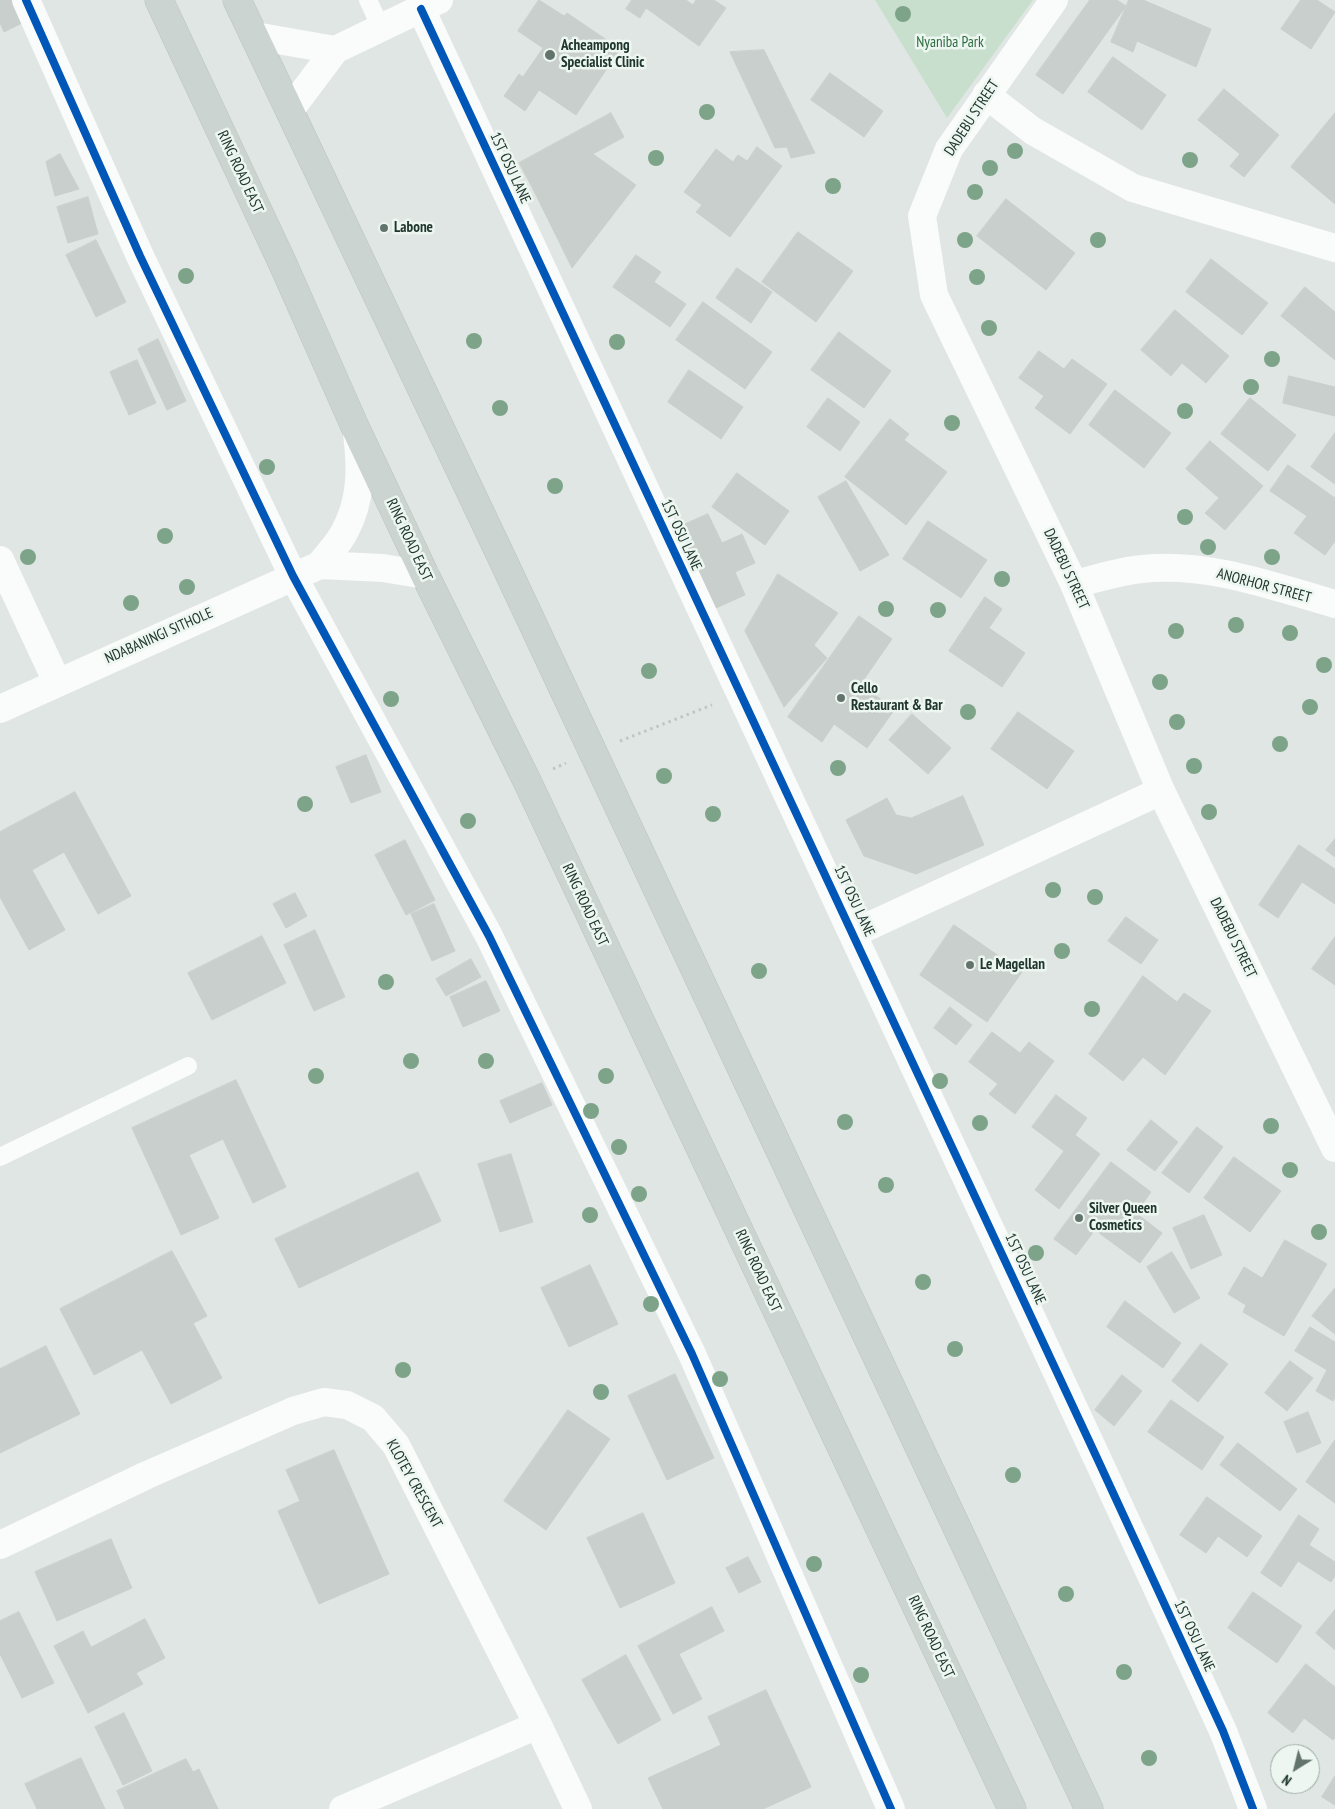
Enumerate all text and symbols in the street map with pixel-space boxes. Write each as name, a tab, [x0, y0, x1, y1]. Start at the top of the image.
park label: Nyaniba Park	[916, 34, 984, 52]
place label: Acheampong Specialist Clinic	[561, 37, 644, 72]
marker: Acheampong Specialist Clinic	[543, 48, 557, 62]
street label: DADEBU STREET	[941, 77, 1003, 159]
street label: RING ROAD EAST	[213, 128, 267, 216]
street label: 1ST OSU LANE	[486, 129, 534, 207]
place label: Labone	[394, 219, 433, 237]
marker: Labone	[378, 222, 390, 234]
street label: RING ROAD EAST	[382, 496, 436, 584]
street label: 1ST OSU LANE	[657, 496, 705, 574]
street label: DADEBU STREET	[1039, 526, 1093, 612]
street label: ANORHOR STREET	[1215, 565, 1313, 607]
street label: NDABANINGI SITHOLE	[102, 604, 216, 668]
place label: Cello Restaurant & Bar	[851, 680, 943, 715]
marker: Cello Restaurant & Bar	[835, 692, 847, 704]
street label: RING ROAD EAST	[558, 861, 612, 949]
street label: 1ST OSU LANE	[830, 862, 878, 940]
street label: DADEBU STREET	[1206, 895, 1260, 981]
place label: Le Magellan	[980, 956, 1045, 974]
marker: Le Magellan	[964, 959, 976, 971]
place label: Silver Queen Cosmetics	[1089, 1200, 1157, 1235]
marker: Silver Queen Cosmetics	[1073, 1212, 1085, 1224]
street label: RING ROAD EAST	[731, 1227, 785, 1315]
street label: 1ST OSU LANE	[1001, 1230, 1049, 1308]
street label: KLOTEY CRESCENT	[382, 1437, 446, 1531]
street label: RING ROAD EAST	[904, 1593, 958, 1681]
street label: 1ST OSU LANE	[1170, 1597, 1218, 1675]
north arrow	[1270, 1744, 1320, 1794]
text: N	[1278, 1771, 1295, 1790]

